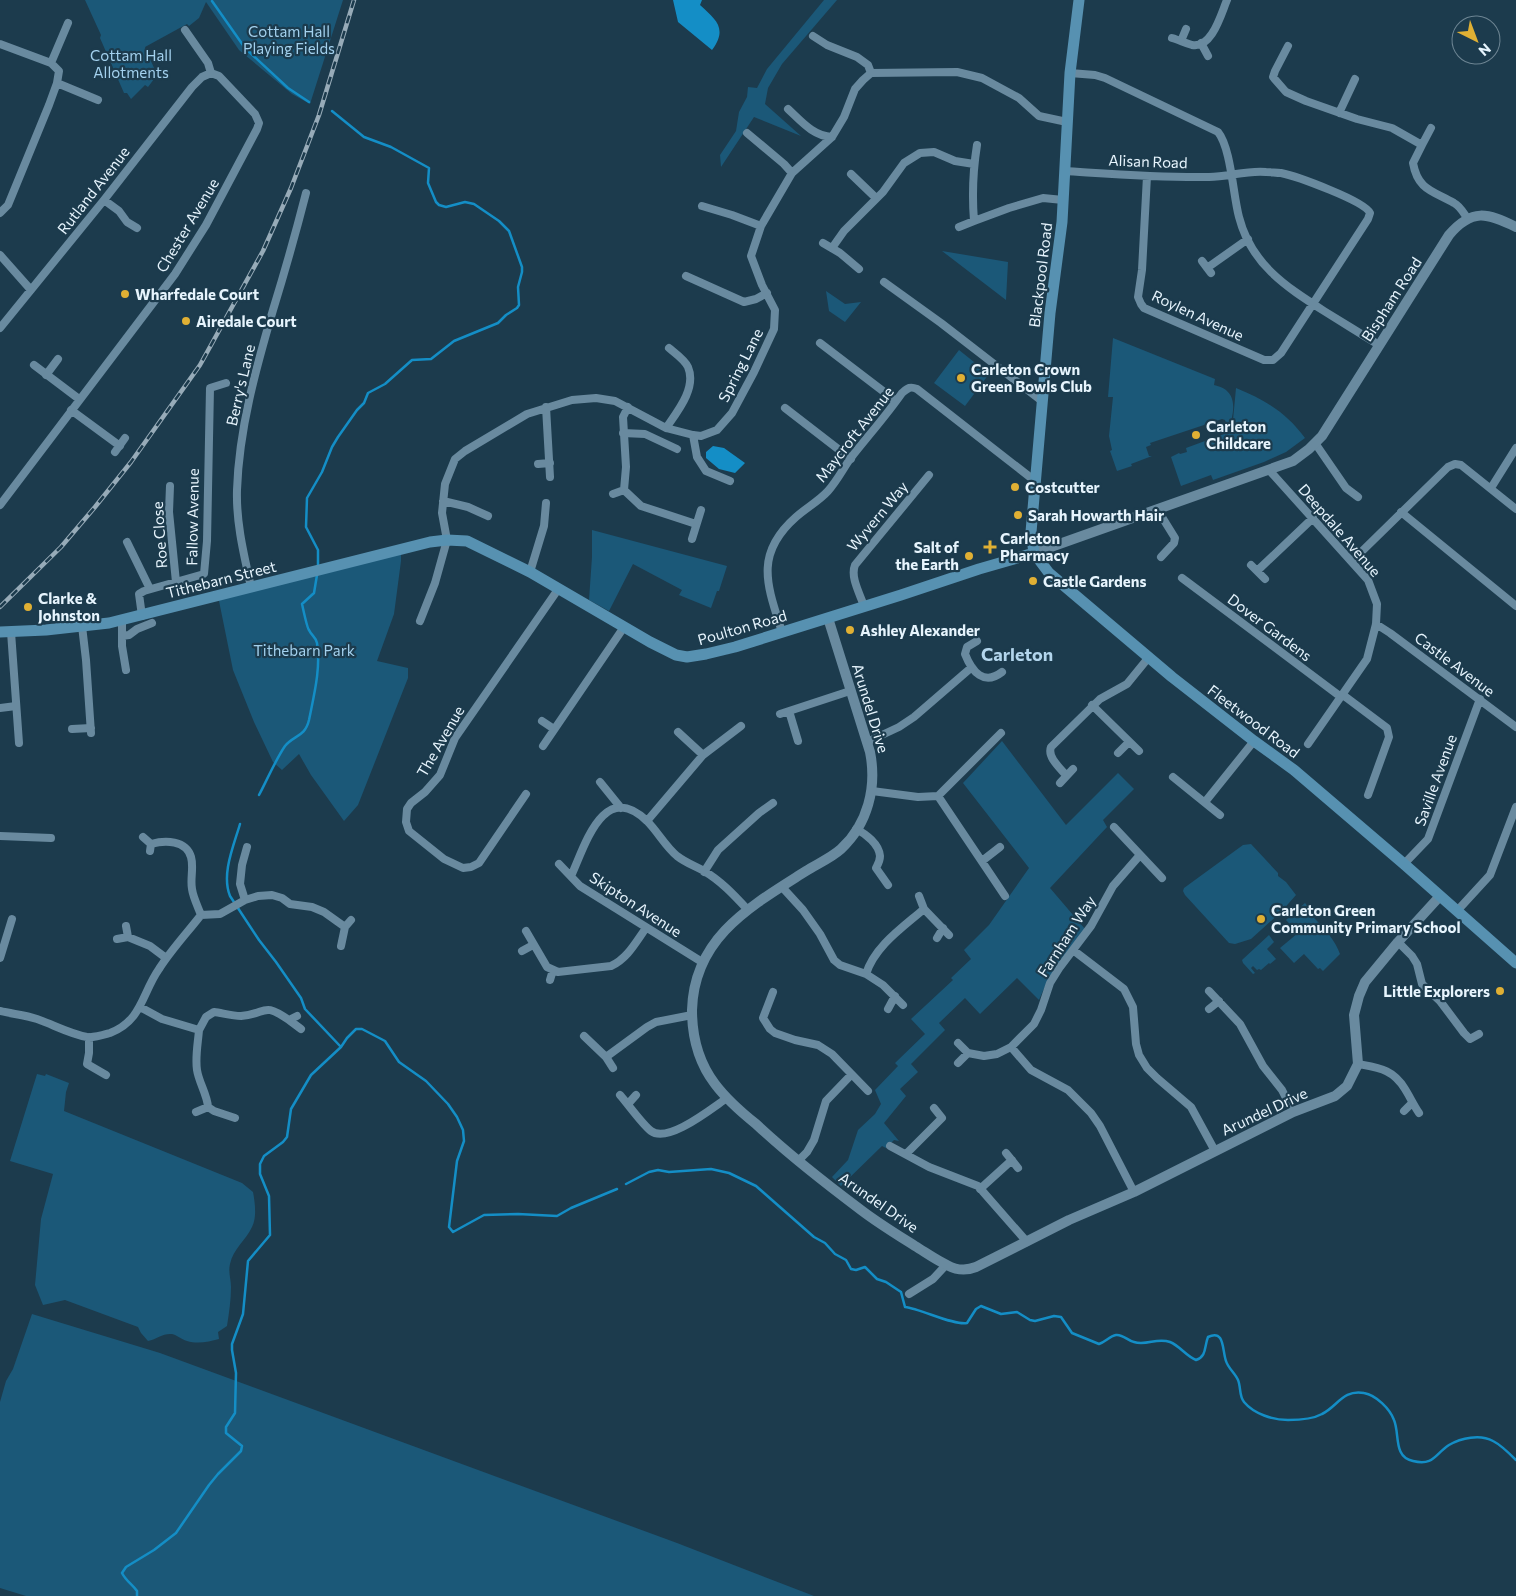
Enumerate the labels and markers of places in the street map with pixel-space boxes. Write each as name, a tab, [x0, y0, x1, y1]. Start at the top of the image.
place label: Wharfedale Court	[135, 285, 259, 303]
marker: Wharfedale Court	[119, 288, 131, 300]
place label: Airedale Court	[196, 312, 297, 330]
marker: Airedale Court	[180, 315, 192, 327]
place label: Carleton Crown Green Bowls Club	[971, 360, 1092, 395]
marker: Carleton Crown Green Bowls Club	[955, 372, 967, 384]
place label: Carleton Childcare	[1206, 417, 1271, 452]
marker: Carleton Childcare	[1190, 429, 1202, 441]
place label: Costcutter	[1025, 478, 1100, 496]
marker: Costcutter	[1009, 481, 1021, 493]
place label: Sarah Howarth Hair	[1028, 506, 1164, 524]
marker: Sarah Howarth Hair	[1012, 509, 1024, 521]
place label: Carleton Pharmacy	[1000, 529, 1070, 564]
place label: Salt of the Earth	[895, 538, 960, 573]
marker: Carleton Pharmacy	[984, 541, 996, 553]
marker: Salt of the Earth	[963, 550, 975, 562]
place label: Castle Gardens	[1043, 572, 1146, 590]
marker: Castle Gardens	[1027, 575, 1039, 587]
place label: Clarke & Johnston	[38, 589, 100, 624]
marker: Clarke & Johnston	[22, 601, 34, 613]
place label: Ashley Alexander	[860, 621, 980, 639]
marker: Ashley Alexander	[844, 624, 856, 636]
place label: Carleton Green Community Primary School	[1271, 901, 1461, 936]
marker: Carleton Green Community Primary School	[1255, 913, 1267, 925]
place label: Little Explorers	[1383, 982, 1490, 1000]
marker: Little Explorers	[1494, 985, 1506, 997]

